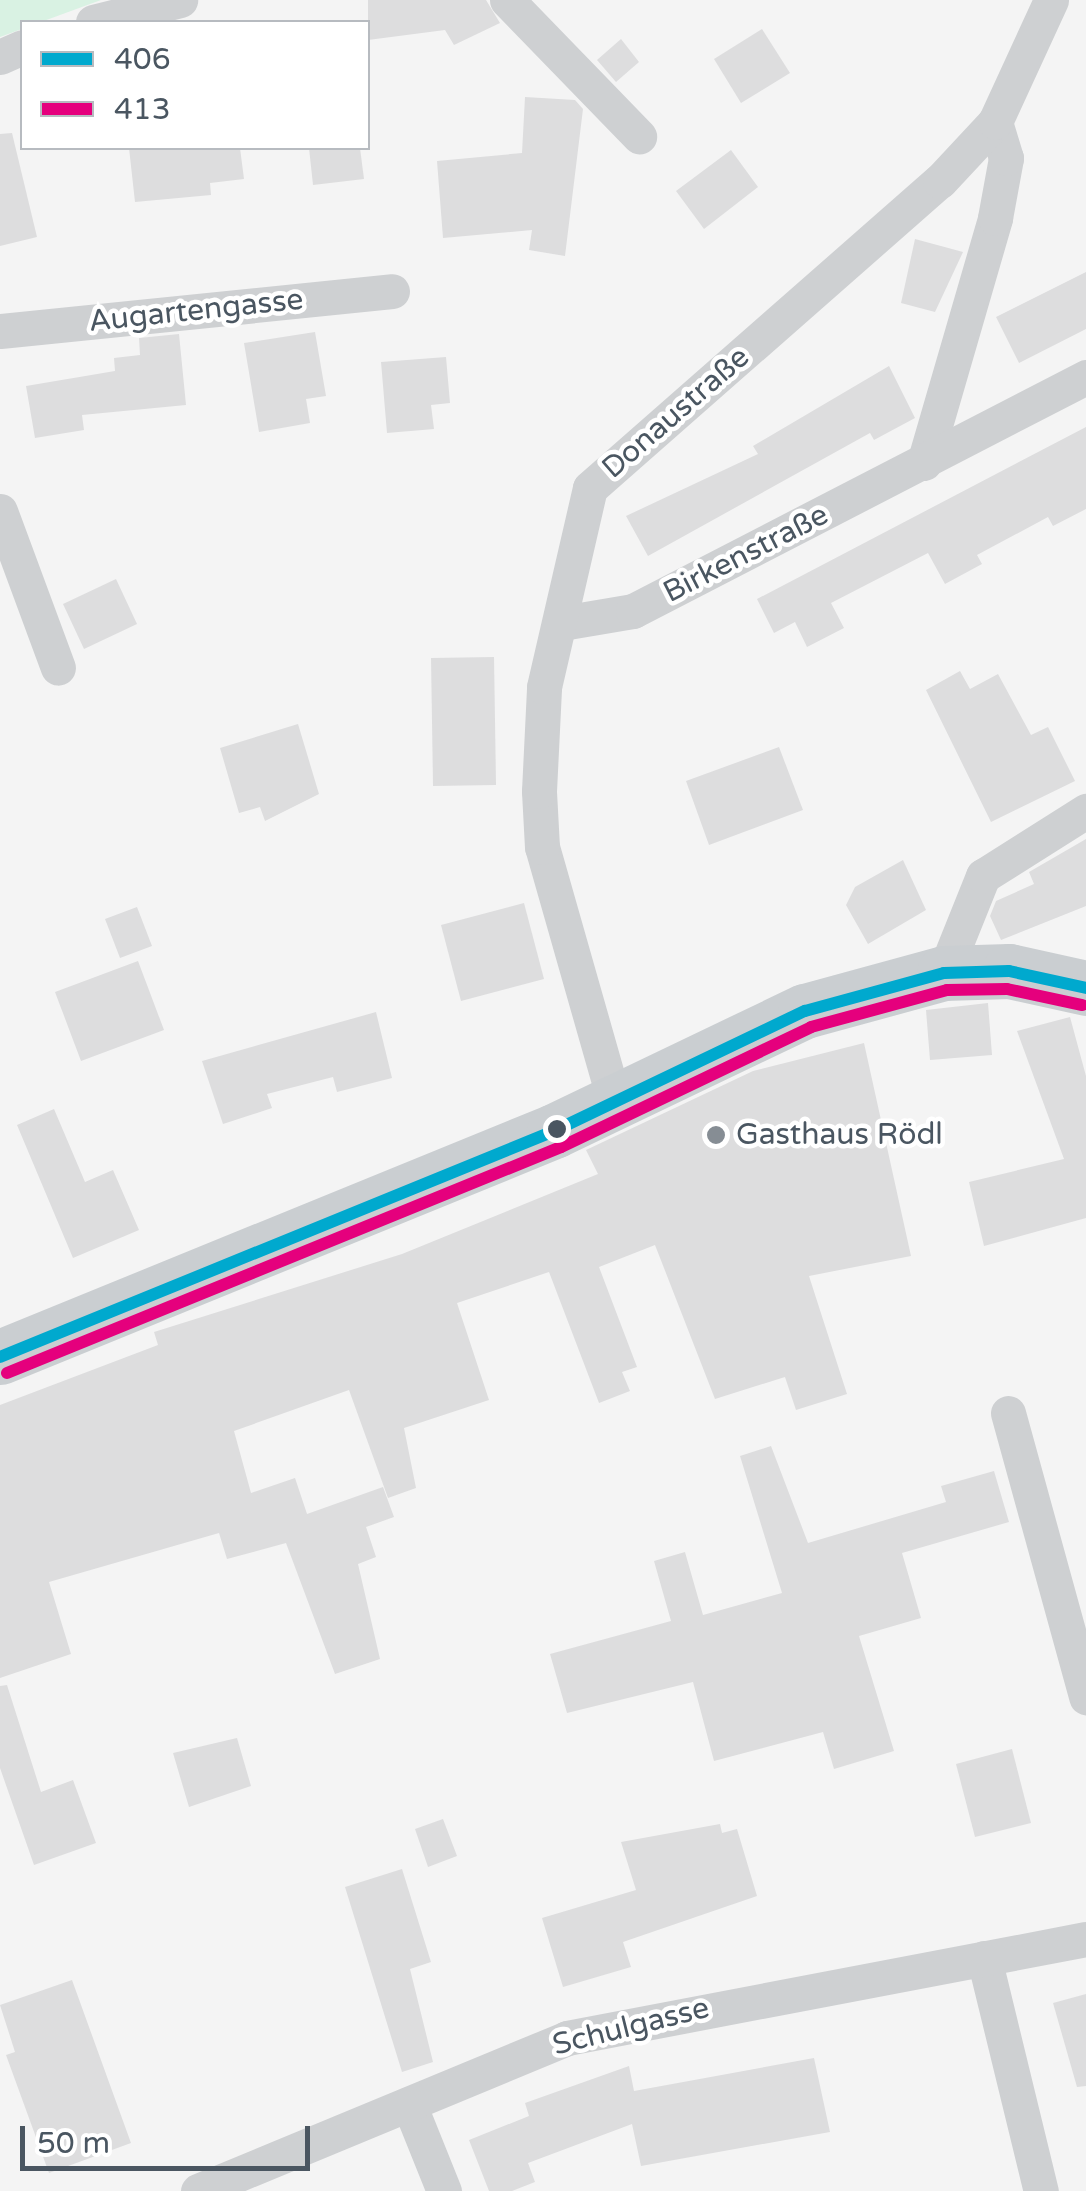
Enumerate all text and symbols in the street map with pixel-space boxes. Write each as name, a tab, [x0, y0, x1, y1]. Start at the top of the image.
legend	[20, 20, 370, 150]
text: 406	[114, 41, 171, 78]
text: 413	[114, 91, 171, 128]
street label: Augartengasse	[87, 282, 305, 340]
street label: Donaustraße	[595, 339, 757, 487]
street label: Birkenstraße	[658, 497, 834, 611]
place label: Gasthaus Rödl	[736, 1117, 943, 1153]
unlabelled marker	[547, 1119, 567, 1139]
marker: Gasthaus Rödl	[705, 1124, 727, 1146]
street label: Schulgasse	[549, 1990, 713, 2064]
scale bar	[25, 2106, 315, 2168]
text: 50 m	[37, 2125, 110, 2162]

